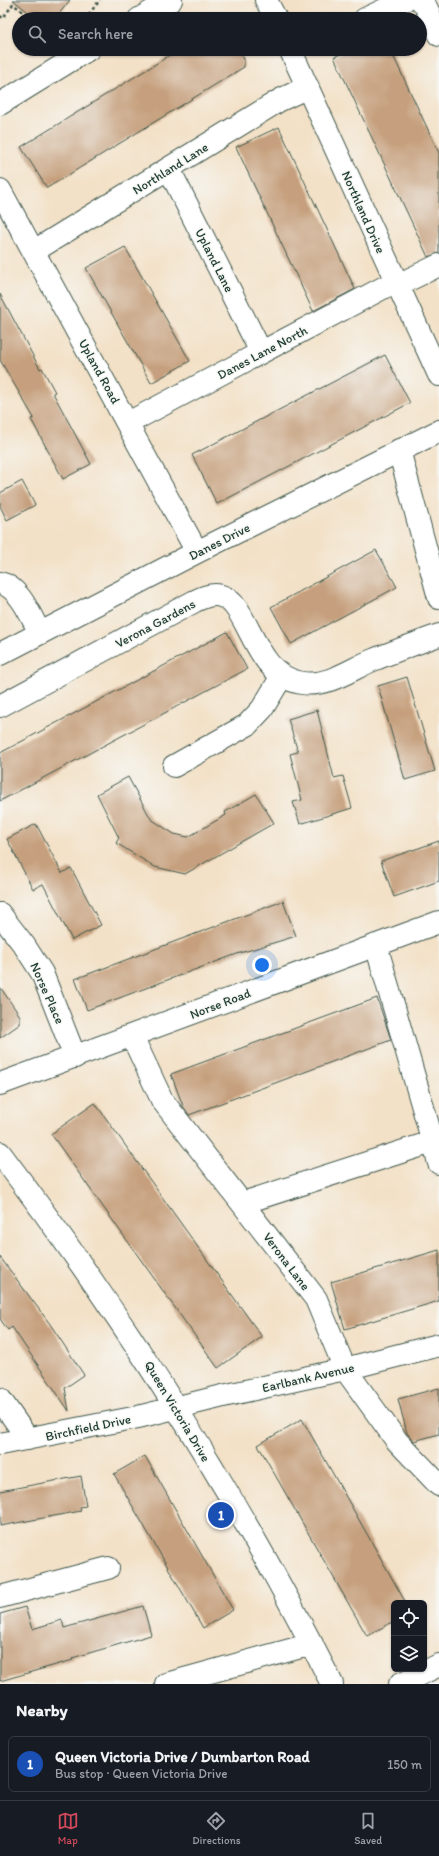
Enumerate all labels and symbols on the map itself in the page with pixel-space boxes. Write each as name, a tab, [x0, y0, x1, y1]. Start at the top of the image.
street label: Northland Lane	[130, 139, 211, 198]
street label: Northland Drive	[339, 169, 388, 256]
street label: Upland Lane	[192, 226, 237, 295]
street label: Danes Lane North	[215, 322, 310, 382]
street label: Upland Road	[76, 336, 123, 406]
street label: Danes Drive	[186, 520, 252, 563]
street label: Verona Gardens	[113, 596, 198, 651]
your location	[252, 955, 272, 975]
street label: Norse Place	[27, 960, 68, 1026]
street label: Norse Road	[188, 985, 253, 1022]
street label: Verona Lane	[260, 1229, 313, 1293]
street label: Queen Victoria Drive	[142, 1358, 214, 1464]
street label: Earlbank Avenue	[261, 1360, 356, 1395]
street label: Birchfield Drive	[44, 1411, 132, 1444]
pin: 1	[208, 1500, 234, 1530]

